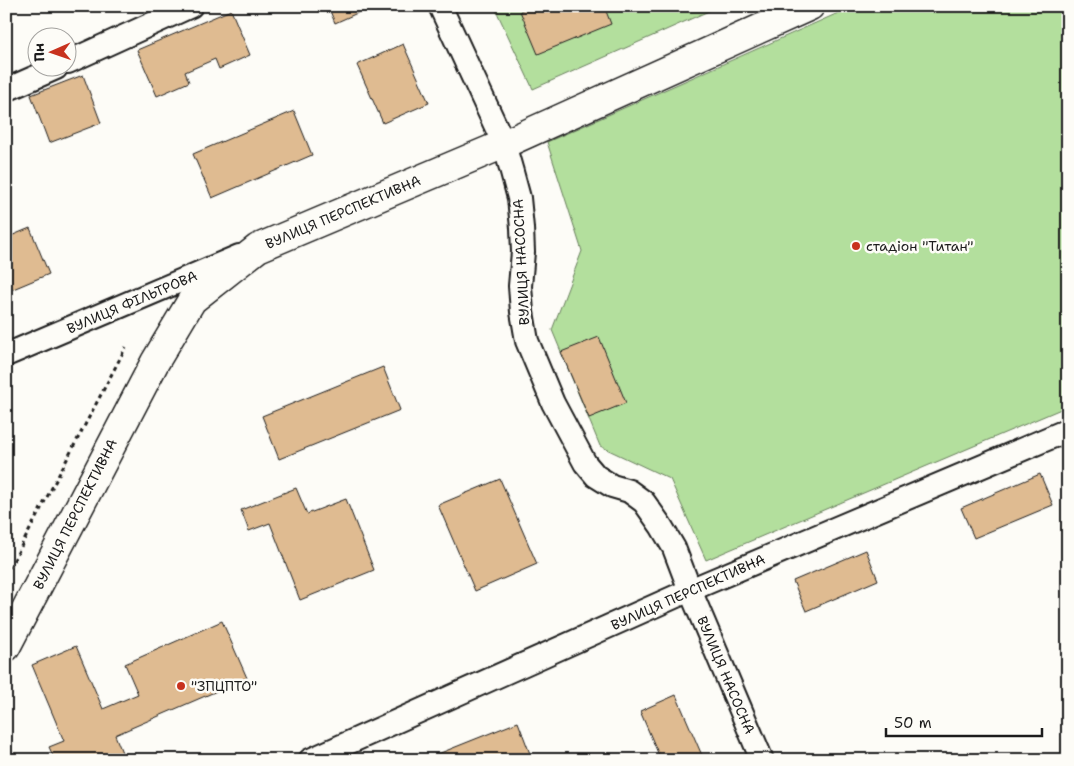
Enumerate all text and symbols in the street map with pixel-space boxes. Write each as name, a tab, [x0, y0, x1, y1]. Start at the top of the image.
north arrow	[28, 28, 78, 78]
text: Пн	[30, 43, 48, 62]
street label: ВУЛИЦЯ ПЕРСПЕКТИВНА	[263, 171, 423, 253]
street label: ВУЛИЦЯ НАСОСНА	[509, 198, 533, 326]
place label: стадіон "Титан"	[866, 237, 974, 255]
marker: стадіон "Титан"	[850, 240, 862, 252]
street label: ВУЛИЦЯ ФІЛЬТРОВА	[64, 266, 200, 338]
street label: ВУЛИЦЯ ПЕРСПЕКТИВНА	[29, 436, 121, 592]
street label: ВУЛИЦЯ ПЕРСПЕКТИВНА	[608, 550, 768, 634]
street label: ВУЛИЦЯ НАСОСНА	[693, 613, 759, 737]
place label: "ЗПЦПТО"	[191, 677, 257, 695]
marker: "ЗПЦПТО"	[175, 680, 187, 692]
scale bar	[886, 706, 1043, 738]
text: 50 m	[894, 713, 932, 733]

